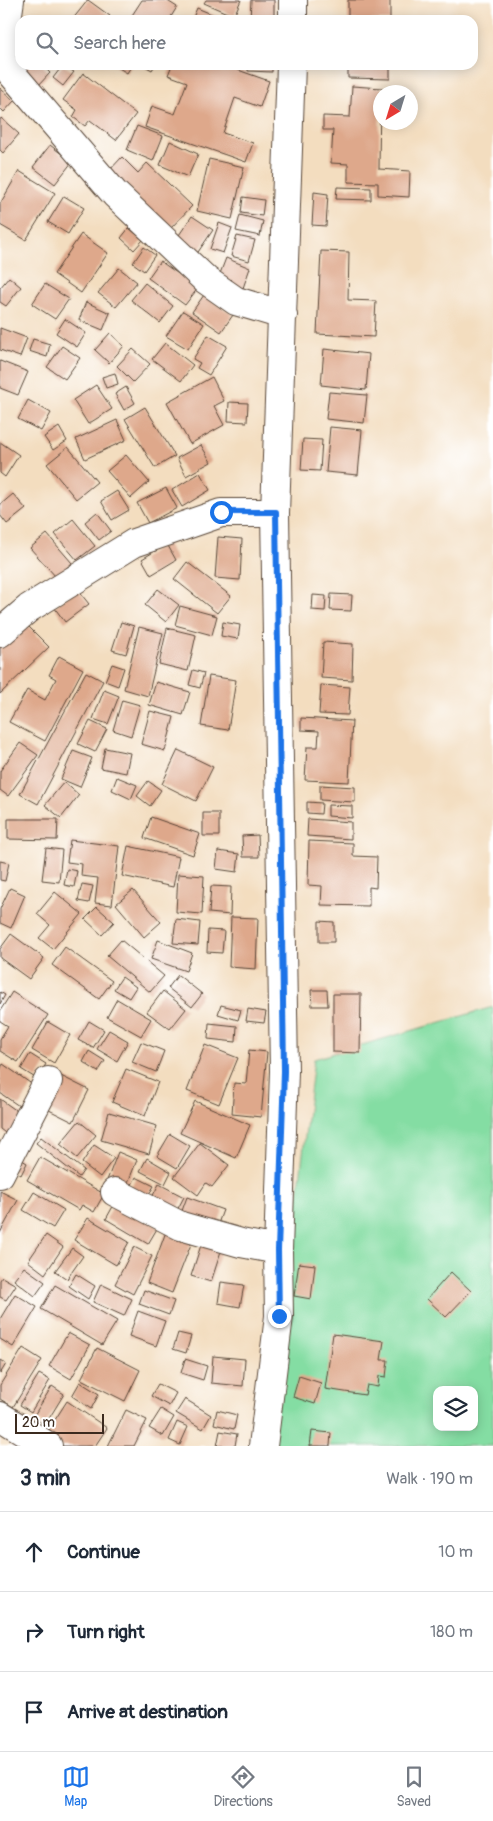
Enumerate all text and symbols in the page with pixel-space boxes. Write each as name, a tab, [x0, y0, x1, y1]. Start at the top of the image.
search box	[15, 15, 478, 70]
icon: search	[33, 29, 61, 57]
text: Search here	[73, 31, 166, 55]
north arrow	[373, 85, 418, 130]
route start	[210, 501, 233, 524]
route end	[268, 1305, 291, 1328]
map controls	[433, 1386, 478, 1431]
button: layers	[433, 1386, 478, 1431]
scale bar	[15, 1411, 104, 1434]
text: 20 m	[22, 1414, 55, 1431]
text: 3 min	[20, 1465, 70, 1492]
text: Walk · 190 m	[386, 1469, 473, 1489]
icon: ahead	[20, 1538, 48, 1566]
text: Continue	[67, 1540, 140, 1564]
text: 10 m	[438, 1542, 473, 1562]
icon: right	[20, 1618, 48, 1646]
text: Turn right	[67, 1620, 145, 1644]
text: 180 m	[430, 1622, 473, 1642]
icon: arrive	[20, 1698, 48, 1726]
text: Arrive at destination	[67, 1700, 228, 1724]
tab: Map	[62, 1763, 90, 1810]
tab: Directions	[213, 1763, 273, 1810]
tab: Saved	[396, 1763, 431, 1810]

